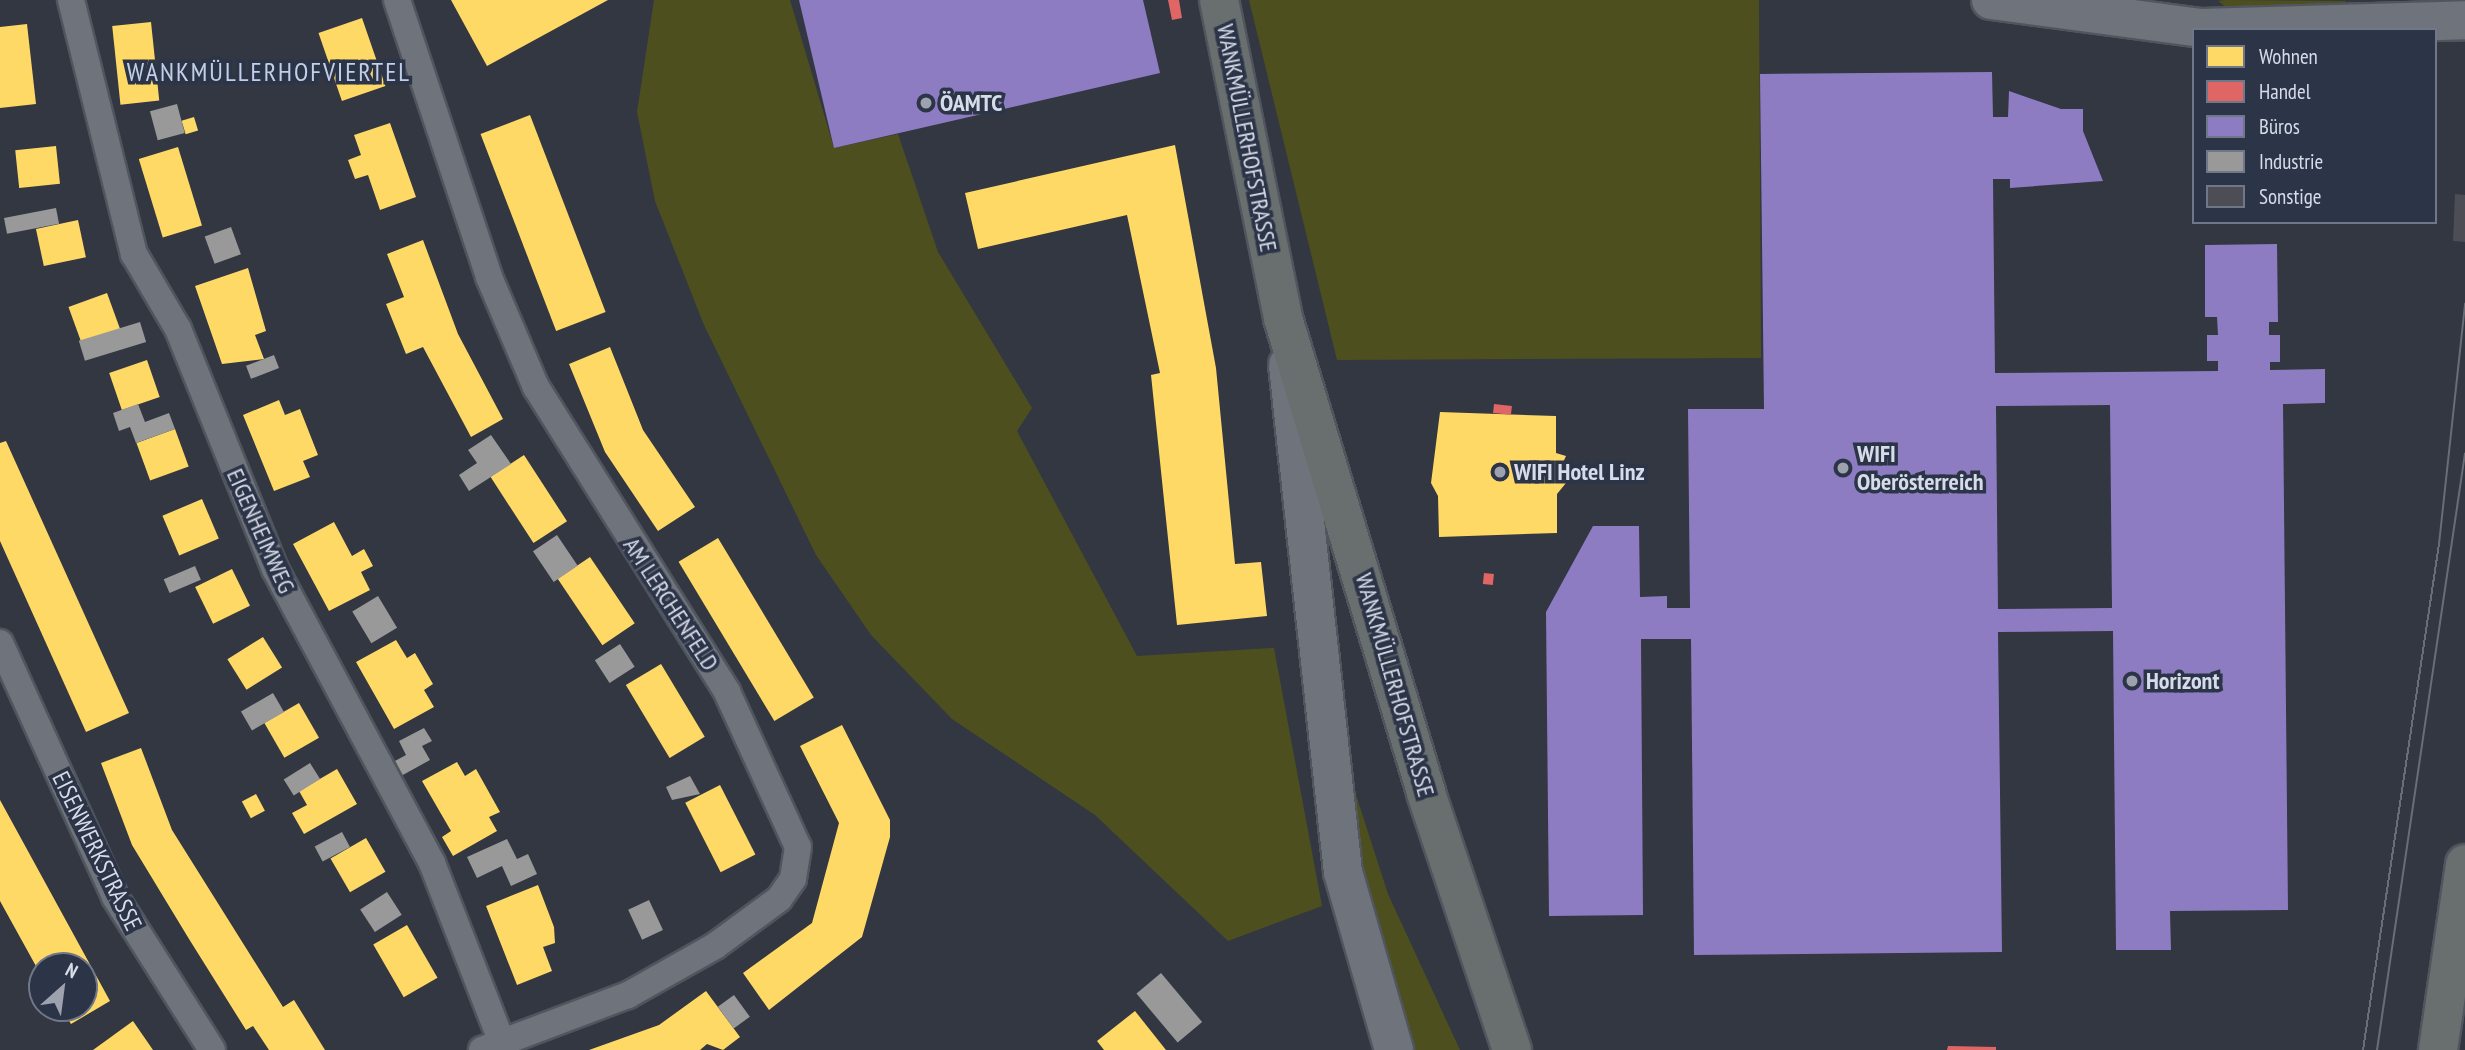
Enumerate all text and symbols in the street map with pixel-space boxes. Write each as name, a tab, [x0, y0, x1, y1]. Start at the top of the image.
street label: WANKMÜLLERHOFSTRASSE	[1211, 22, 1283, 254]
legend	[2192, 28, 2437, 224]
text: Wohnen	[2259, 43, 2318, 70]
district label: WANKMÜLLERHOFVIERTEL	[129, 56, 409, 88]
text: Handel	[2259, 78, 2311, 105]
place label: ÖAMTC	[940, 89, 1002, 117]
marker: ÖAMTC	[918, 95, 934, 111]
text: Büros	[2259, 113, 2300, 140]
text: Industrie	[2259, 148, 2323, 175]
text: Sonstige	[2259, 183, 2321, 210]
place label: WIFI Oberösterreich	[1857, 440, 1983, 496]
place label: WIFI Hotel Linz	[1514, 458, 1645, 486]
marker: WIFI Oberösterreich	[1835, 460, 1851, 476]
street label: EIGENHEIMWEG	[221, 464, 301, 598]
marker: WIFI Hotel Linz	[1492, 464, 1508, 480]
street label: AM LERCHENFELD	[617, 532, 725, 676]
street label: WANKMÜLLERHOFSTRASSE	[1349, 570, 1441, 800]
place label: Horizont	[2146, 667, 2219, 695]
marker: Horizont	[2124, 673, 2140, 689]
street label: EISENWERKSTRASSE	[46, 767, 148, 935]
north arrow	[28, 952, 98, 1022]
text: N	[62, 957, 82, 983]

